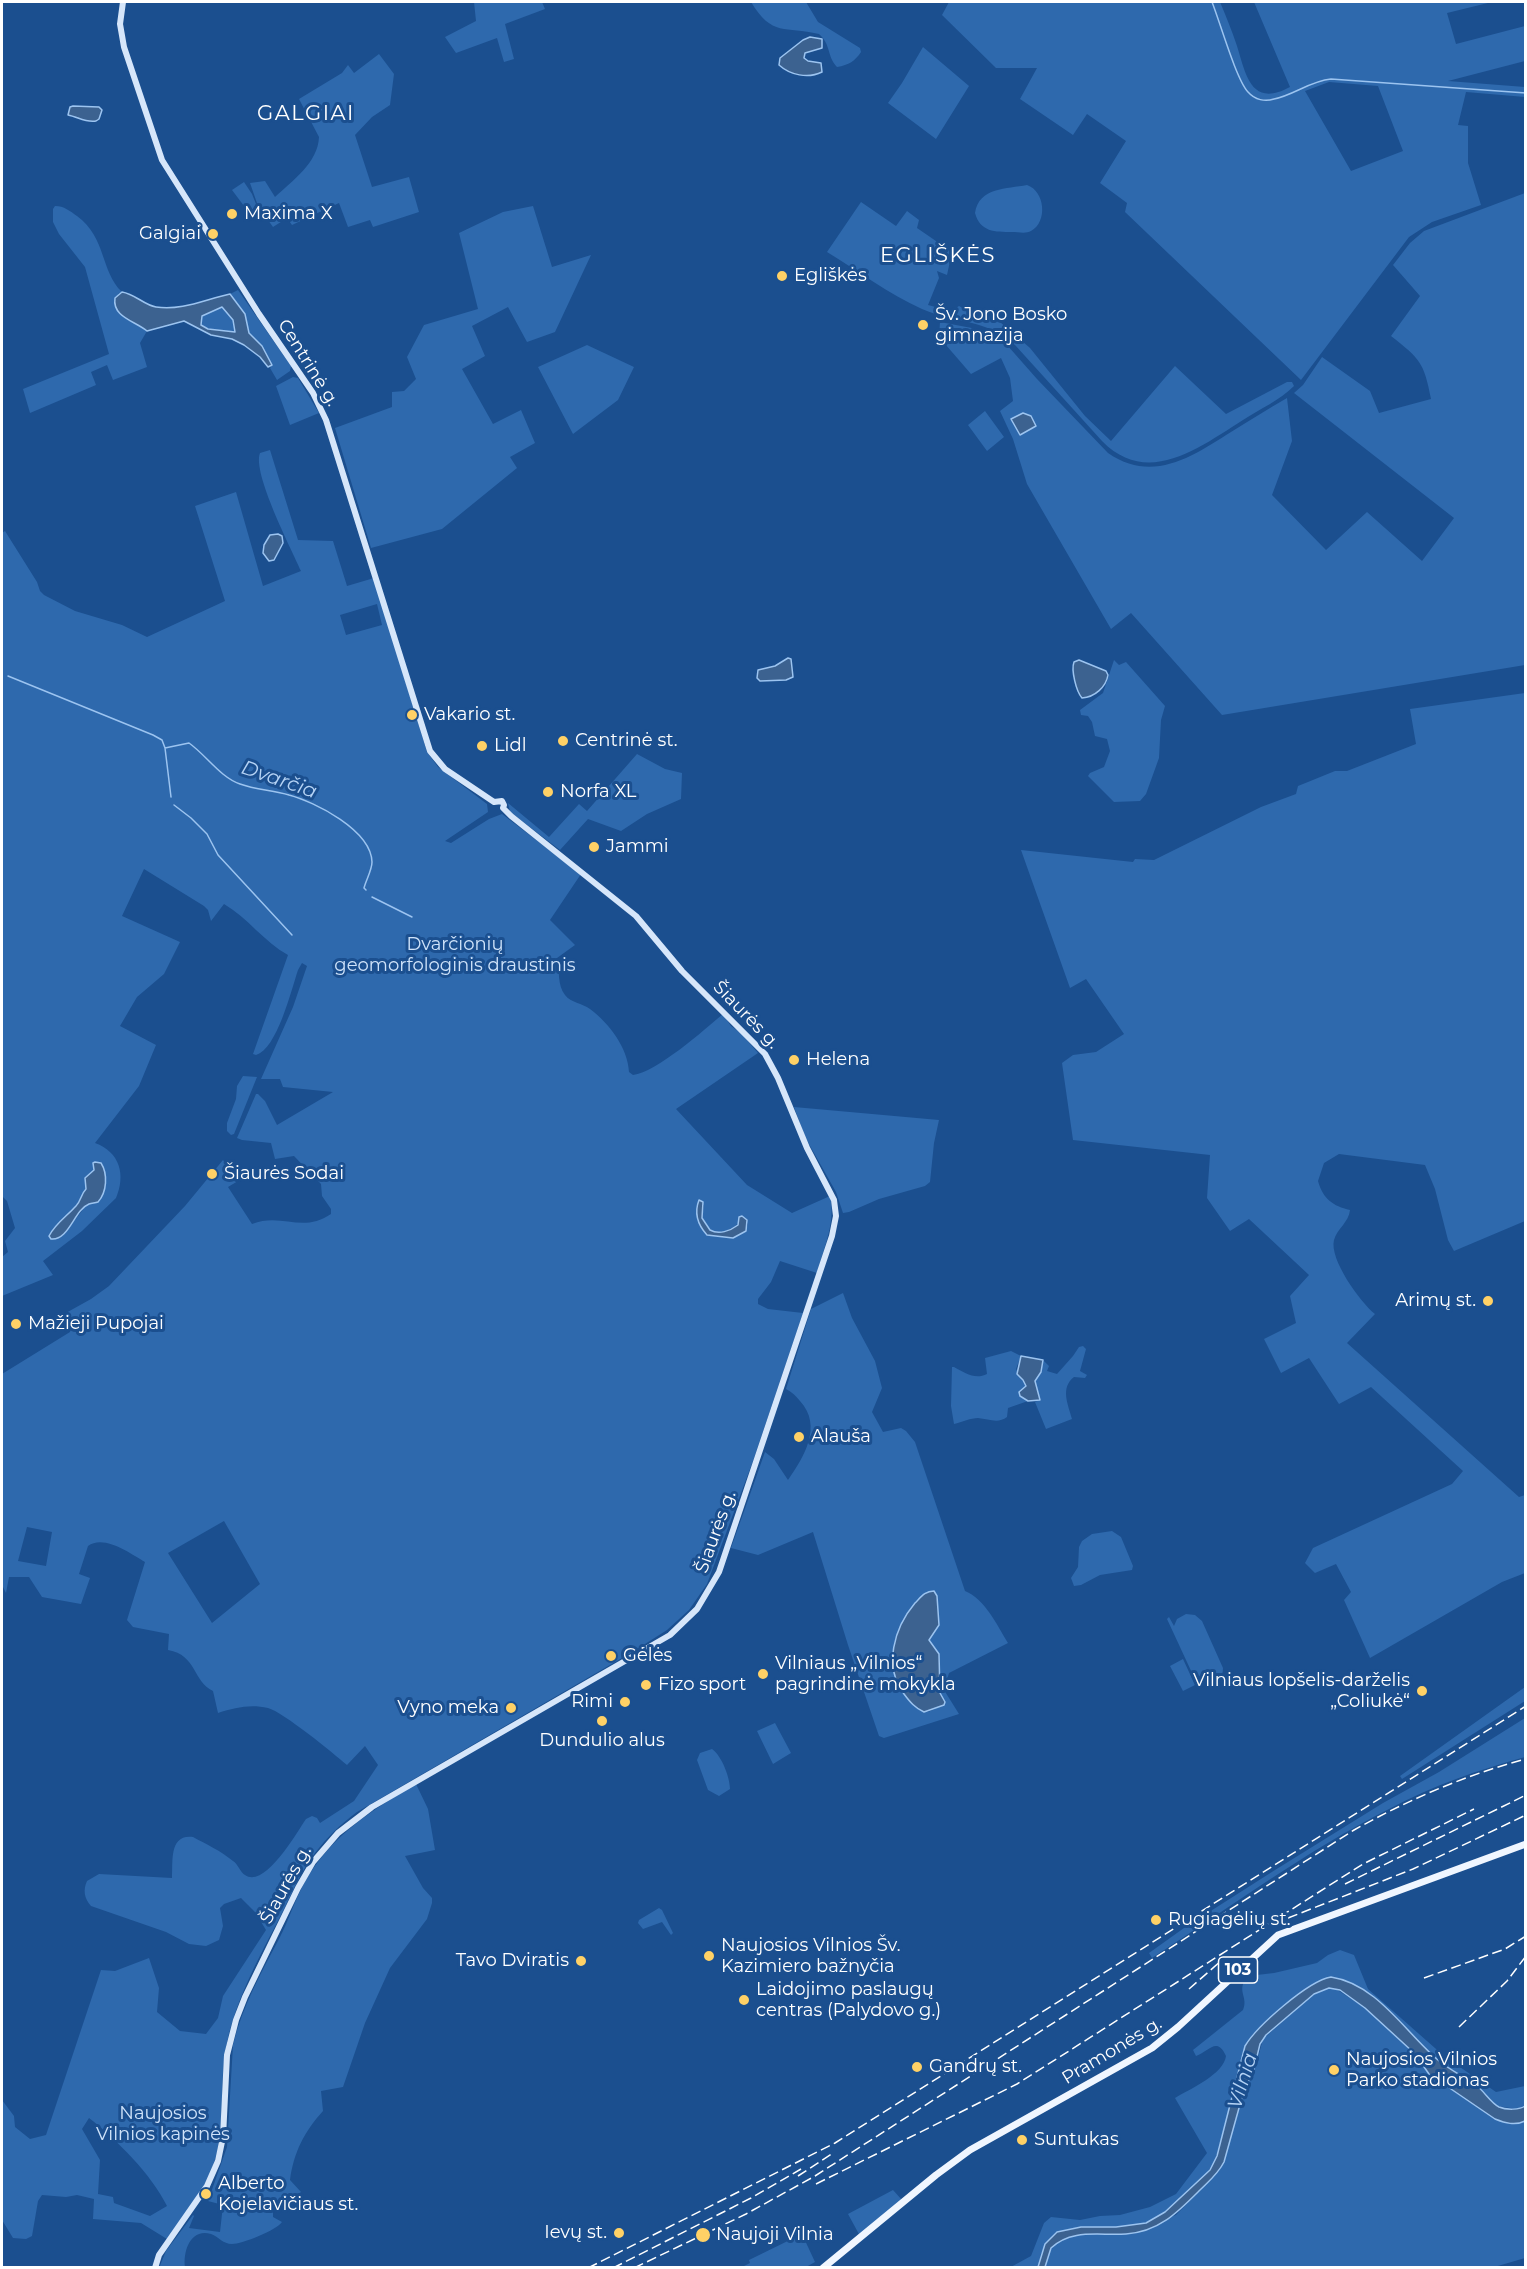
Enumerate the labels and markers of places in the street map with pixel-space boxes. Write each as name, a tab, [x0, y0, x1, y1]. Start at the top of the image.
place label: Maxima X	[244, 203, 333, 225]
marker: Maxima X	[225, 207, 239, 221]
place label: Galgiai	[139, 223, 201, 245]
marker: Galgiai	[206, 227, 220, 241]
place label: Egliškės	[794, 265, 867, 287]
marker: Egliškės	[775, 269, 789, 283]
place label: Šv. Jono Bosko gimnazija	[935, 304, 1067, 346]
marker: Šv. Jono Bosko gimnazija	[916, 318, 930, 332]
place label: Vakario st.	[424, 704, 515, 726]
marker: Vakario st.	[405, 708, 419, 722]
place label: Centrinė st.	[575, 730, 677, 752]
marker: Centrinė st.	[556, 734, 570, 748]
place label: Lidl	[494, 735, 526, 757]
marker: Lidl	[475, 739, 489, 753]
place label: Norfa XL	[560, 781, 636, 803]
marker: Norfa XL	[541, 785, 555, 799]
place label: Jammi	[606, 836, 669, 858]
marker: Jammi	[587, 840, 601, 854]
place label: Helena	[806, 1049, 870, 1071]
marker: Helena	[787, 1053, 801, 1067]
place label: Šiaurės Sodai	[224, 1163, 344, 1185]
marker: Šiaurės Sodai	[205, 1167, 219, 1181]
place label: Arimų st.	[1395, 1290, 1476, 1312]
marker: Arimų st.	[1481, 1294, 1495, 1308]
place label: Mažieji Pupojai	[28, 1313, 164, 1335]
marker: Mažieji Pupojai	[9, 1317, 23, 1331]
place label: Alauša	[811, 1426, 871, 1448]
marker: Alauša	[792, 1430, 806, 1444]
place label: Gėlės	[623, 1645, 672, 1667]
marker: Gėlės	[604, 1649, 618, 1663]
place label: Vilniaus „Vilnios“ pagrindinė mokykla	[775, 1653, 956, 1696]
marker: Vilniaus „Vilnios“ pagrindinė mokykla	[756, 1667, 770, 1681]
place label: Vilniaus lopšelis-darželis „Coliukė“	[1193, 1670, 1410, 1712]
place label: Fizo sport	[658, 1674, 746, 1696]
marker: Fizo sport	[639, 1678, 653, 1692]
marker: Vilniaus lopšelis-darželis „Coliukė“	[1415, 1684, 1429, 1698]
place label: Rimi	[571, 1691, 613, 1713]
marker: Rimi	[618, 1695, 632, 1709]
place label: Vyno meka	[397, 1697, 499, 1719]
marker: Vyno meka	[504, 1701, 518, 1715]
marker: Dundulio alus	[595, 1714, 609, 1728]
place label: Dundulio alus	[539, 1730, 665, 1752]
place label: Rugiagėlių st.	[1168, 1909, 1291, 1931]
marker: Rugiagėlių st.	[1149, 1913, 1163, 1927]
place label: Naujosios Vilnios Šv. Kazimiero bažnyčia	[721, 1935, 901, 1978]
marker: Naujosios Vilnios Šv. Kazimiero bažnyčia	[702, 1949, 716, 1963]
place label: Tavo Dviratis	[456, 1950, 569, 1972]
marker: Tavo Dviratis	[574, 1954, 588, 1968]
place label: Laidojimo paslaugų centras (Palydovo g.)	[756, 1979, 941, 2022]
marker: Laidojimo paslaugų centras (Palydovo g.)	[737, 1993, 751, 2007]
place label: Naujosios Vilnios Parko stadionas	[1346, 2049, 1497, 2092]
place label: Gandrų st.	[929, 2056, 1022, 2078]
marker: Gandrų st.	[910, 2060, 924, 2074]
marker: Naujosios Vilnios Parko stadionas	[1327, 2063, 1341, 2077]
place label: Suntukas	[1034, 2129, 1119, 2151]
marker: Suntukas	[1015, 2133, 1029, 2147]
place label: Alberto Kojelavičiaus st.	[218, 2173, 358, 2216]
marker: Alberto Kojelavičiaus st.	[199, 2187, 213, 2201]
place label: Ievų st.	[544, 2222, 607, 2244]
place label: Naujoji Vilnia	[716, 2224, 834, 2246]
marker: Ievų st.	[612, 2226, 626, 2240]
marker: Naujoji Vilnia	[694, 2226, 712, 2244]

